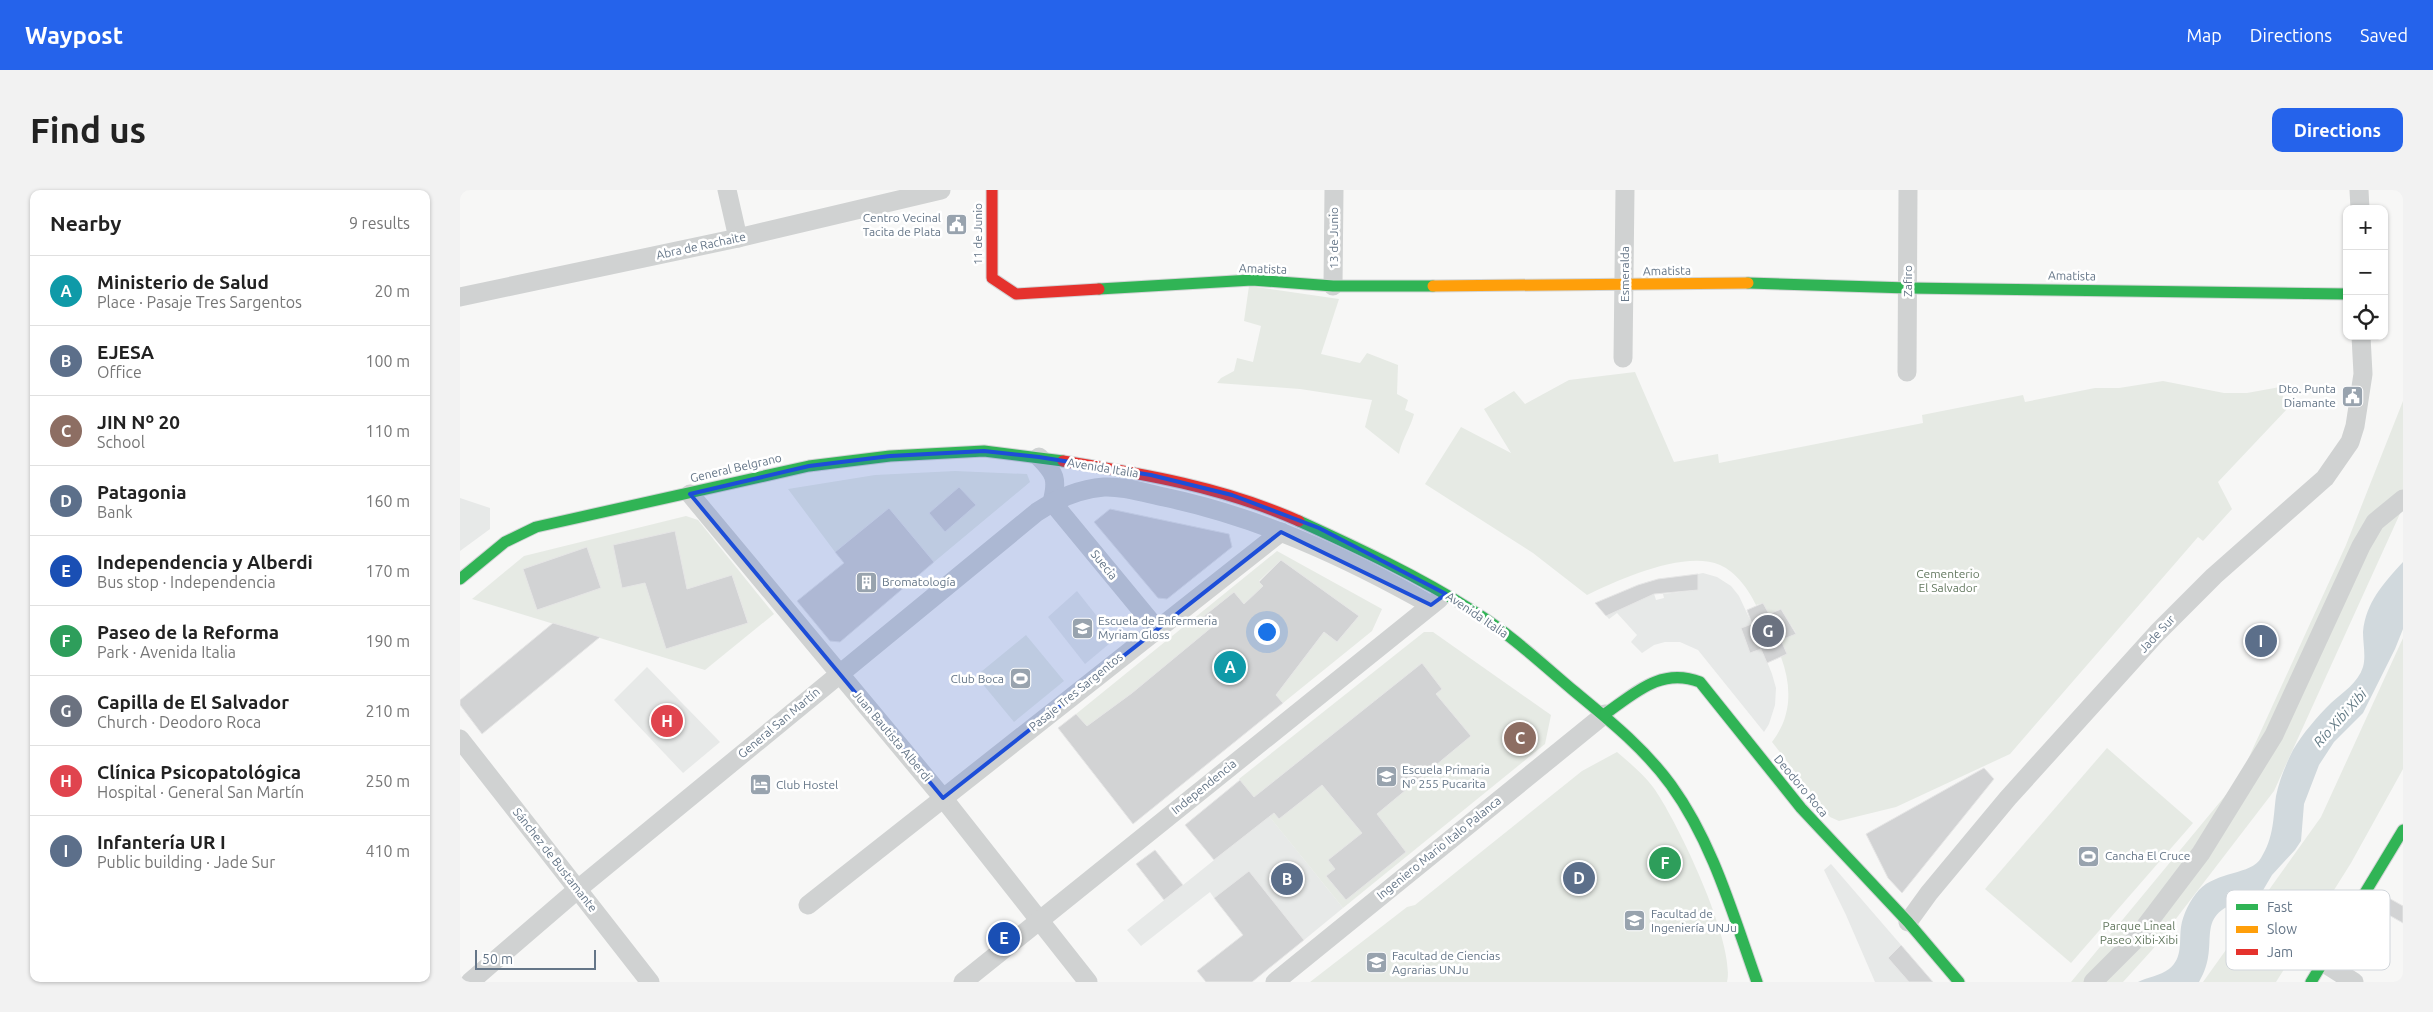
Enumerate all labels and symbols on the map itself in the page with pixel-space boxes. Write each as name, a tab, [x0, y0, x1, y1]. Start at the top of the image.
street label: 11 de Junio	[971, 203, 984, 265]
street label: 13 de Junio	[1327, 207, 1340, 269]
place label: Centro Vecinal Tacita de Plata	[863, 211, 941, 238]
public building icon: Centro Vecinal Tacita de Plata	[945, 213, 969, 237]
street label: Abra de Rachaite	[655, 230, 747, 261]
street label: Esmeralda	[1618, 246, 1631, 302]
street label: Amatista	[1239, 261, 1287, 276]
street label: Amatista	[1643, 264, 1691, 277]
street label: Zafiro	[1901, 265, 1914, 297]
street label: Amatista	[2048, 269, 2096, 282]
place label: Dto. Punta Diamante	[2278, 382, 2336, 409]
public building icon: Dto. Punta Diamante	[2340, 384, 2364, 408]
street label: General Belgrano	[689, 451, 783, 484]
street label: Avenida Italia	[1067, 455, 1140, 480]
street label: Suecia	[1089, 547, 1120, 582]
park label: Cementerio El Salvador	[1916, 567, 1980, 594]
building icon: Bromatología	[854, 570, 878, 594]
place label: Bromatología	[882, 575, 956, 588]
street label: Avenida Italia	[1444, 589, 1511, 640]
pin: G	[1752, 612, 1784, 650]
street label: Jade Sur	[2136, 612, 2177, 655]
place label: Escuela de Enfermeria Myriam Gloss	[1098, 614, 1217, 641]
school or university icon: Escuela de Enfermeria Myriam Gloss	[1070, 616, 1094, 640]
your location	[1254, 619, 1280, 645]
pin: I	[2245, 622, 2277, 660]
pin: A	[1214, 648, 1246, 686]
street label: Pasaje Tres Sargentos	[1026, 650, 1125, 733]
sports icon: Club Boca	[1008, 667, 1032, 691]
place label: Club Boca	[951, 672, 1004, 685]
street label: General San Martín	[735, 685, 822, 760]
water label: Río Xibi Xibi	[2310, 686, 2370, 750]
street label: Juan Bautista Alberdi	[851, 688, 934, 784]
pin: H	[651, 702, 683, 740]
pin: C	[1504, 719, 1536, 757]
street label: Deodoro Roca	[1772, 752, 1831, 819]
street label: Independencia	[1169, 757, 1239, 817]
place label: Escuela Primaria Nº 255 Pucarita	[1402, 763, 1490, 790]
school or university icon: Escuela Primaria Nº 255 Pucarita	[1374, 765, 1398, 789]
hotel icon: Club Hostel	[748, 773, 772, 797]
place label: Club Hostel	[776, 778, 838, 791]
street label: Ingeniero Mario Italo Palanca	[1374, 793, 1503, 902]
street label: Sánchez de Bustamante	[511, 805, 600, 914]
pin: F	[1649, 844, 1681, 882]
sports icon: Cancha El Cruce	[2077, 844, 2101, 868]
place label: Cancha El Cruce	[2105, 849, 2190, 862]
pin: D	[1563, 859, 1595, 897]
pin: B	[1271, 860, 1303, 898]
legend	[2226, 890, 2390, 970]
text: Fast	[2267, 899, 2293, 915]
place label: Facultad de Ingeniería UNJu	[1651, 907, 1737, 934]
school or university icon: Facultad de Ingeniería UNJu	[1623, 909, 1647, 933]
pin: E	[988, 919, 1020, 957]
park label: Parque Lineal Paseo Xibi-Xibi	[2100, 919, 2178, 946]
text: Slow	[2267, 921, 2297, 937]
text: Jam	[2267, 944, 2293, 960]
scale bar	[475, 947, 596, 970]
place label: Facultad de Ciencias Agrarias UNJu	[1392, 949, 1500, 976]
school or university icon: Facultad de Ciencias Agrarias UNJu	[1364, 951, 1388, 975]

